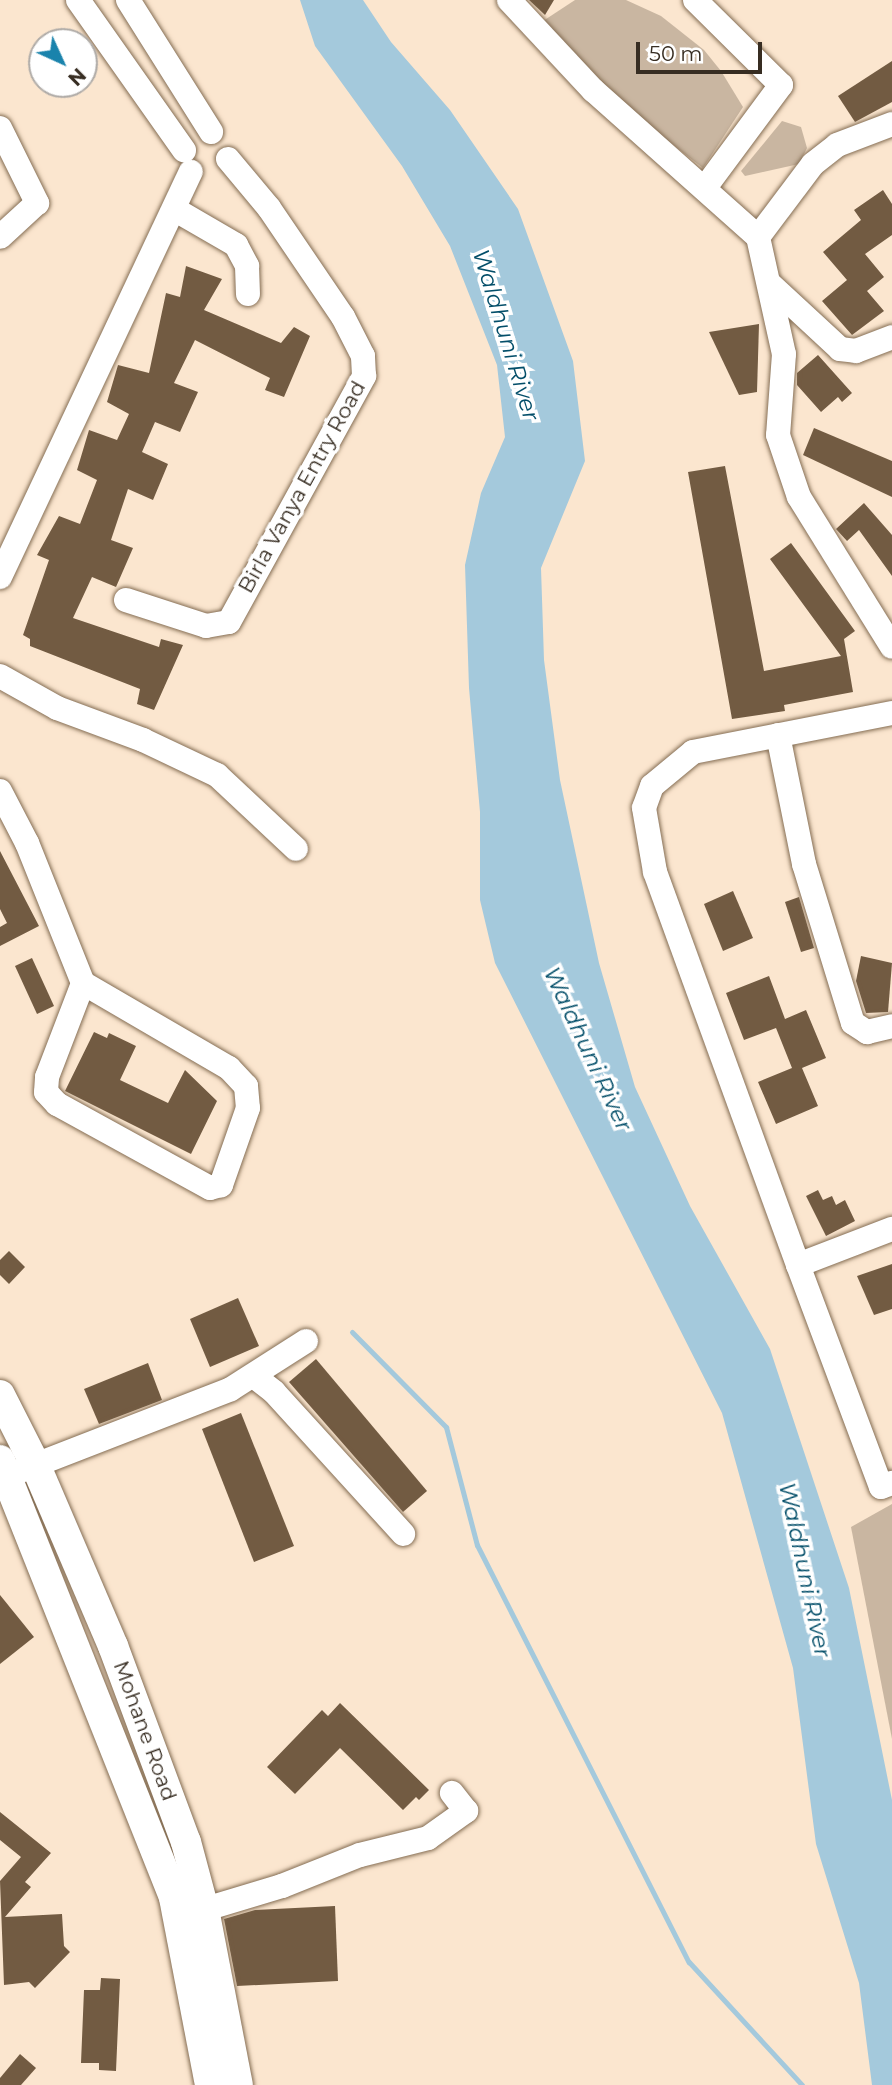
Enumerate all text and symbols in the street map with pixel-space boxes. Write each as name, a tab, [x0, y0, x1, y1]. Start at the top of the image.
north arrow	[28, 28, 98, 98]
scale bar	[640, 28, 766, 72]
text: 50 m	[649, 41, 703, 66]
text: N	[63, 63, 90, 90]
water label: Waldhuni River	[467, 246, 545, 424]
street label: Birla Vanya Entry Road	[233, 377, 371, 597]
water label: Waldhuni River	[538, 962, 638, 1136]
water label: Waldhuni River	[773, 1480, 837, 1660]
street label: Mohane Road	[108, 1658, 182, 1804]

